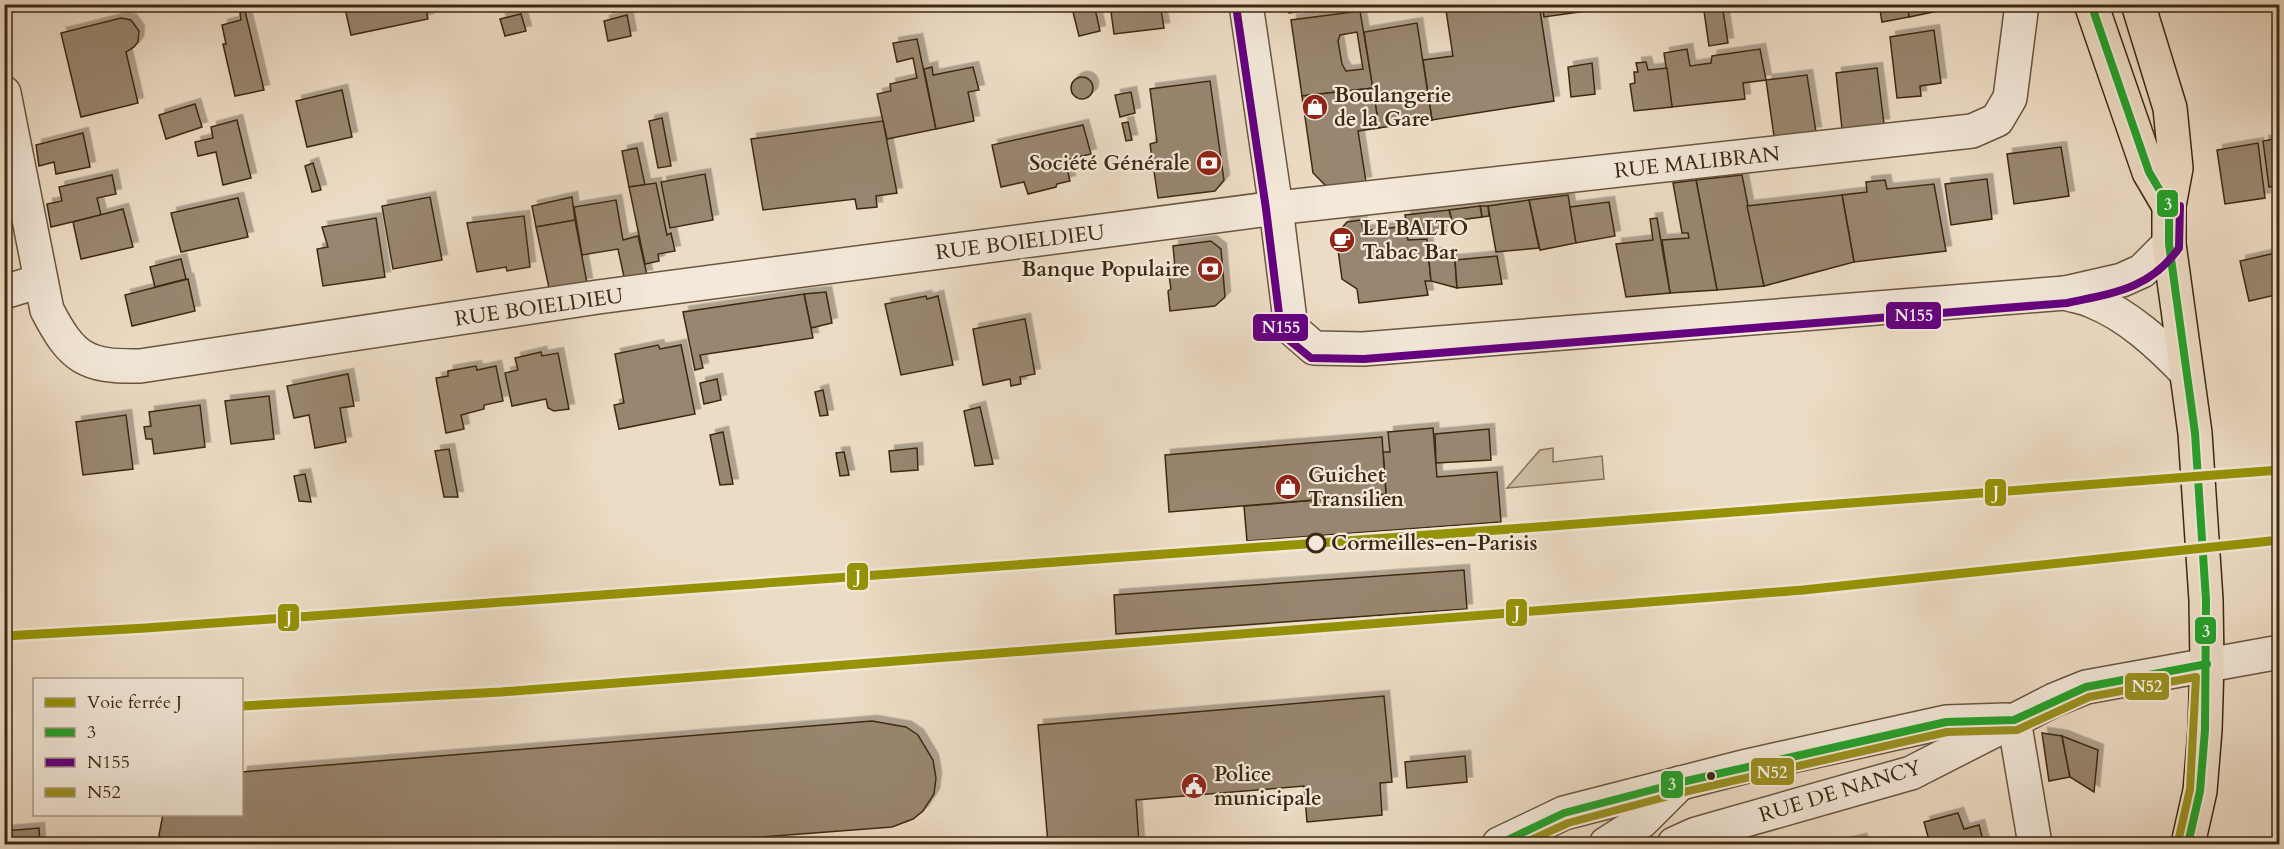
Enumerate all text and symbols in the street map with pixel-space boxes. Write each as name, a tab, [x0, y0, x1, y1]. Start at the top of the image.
place label: Boulangerie de la Gare	[1334, 81, 1451, 134]
shop icon: Boulangerie de la Gare	[1300, 92, 1330, 122]
street label: RUE MALIBRAN	[1613, 139, 1781, 186]
bank icon: Société Générale	[1194, 148, 1224, 178]
place label: Société Générale	[1029, 149, 1190, 178]
line badge: 3	[2156, 189, 2179, 218]
text: 3	[2164, 194, 2172, 216]
place label: LE BALTO Tabac Bar	[1362, 214, 1468, 267]
street label: RUE BOIELDIEU	[934, 218, 1106, 267]
cafe icon: LE BALTO Tabac Bar	[1327, 225, 1357, 255]
bank icon: Banque Populaire	[1195, 254, 1225, 284]
place label: Banque Populaire	[1021, 255, 1190, 284]
street label: RUE BOIELDIEU	[453, 281, 625, 334]
line badge: N155	[1885, 301, 1942, 330]
text: N155	[1895, 305, 1933, 327]
line badge: N155	[1252, 313, 1309, 342]
text: N155	[1262, 317, 1300, 339]
place label: Guichet Transilien	[1308, 461, 1405, 514]
shop icon: Guichet Transilien	[1273, 472, 1303, 502]
line badge: J	[1984, 478, 2007, 507]
text: J	[1991, 482, 1999, 504]
place label: Cormeilles-en-Parisis	[1331, 529, 1537, 558]
marker: Cormeilles-en-Parisis	[1306, 533, 1326, 553]
line badge: J	[846, 562, 869, 591]
text: J	[853, 566, 861, 588]
line badge: J	[1505, 598, 1528, 627]
text: J	[1512, 602, 1520, 624]
line badge: J	[277, 603, 300, 632]
text: J	[284, 607, 292, 629]
line badge: 3	[2194, 616, 2217, 645]
text: 3	[2202, 621, 2210, 643]
line badge: N52	[2124, 672, 2170, 701]
text: N52	[2132, 676, 2162, 698]
legend	[33, 678, 243, 816]
text: Voie ferrée J	[87, 690, 182, 715]
text: 3	[87, 720, 96, 745]
text: N155	[87, 750, 130, 775]
street label: RUE DE NANCY	[1755, 753, 1925, 830]
line badge: N52	[1750, 757, 1795, 786]
place label: Police municipale	[1214, 760, 1322, 813]
text: N52	[1757, 762, 1787, 784]
line badge: 3	[1660, 770, 1684, 799]
unlabelled marker	[1705, 770, 1717, 782]
public building icon: Police municipale	[1179, 771, 1209, 801]
text: 3	[1668, 774, 1676, 796]
text: N52	[87, 780, 121, 805]

